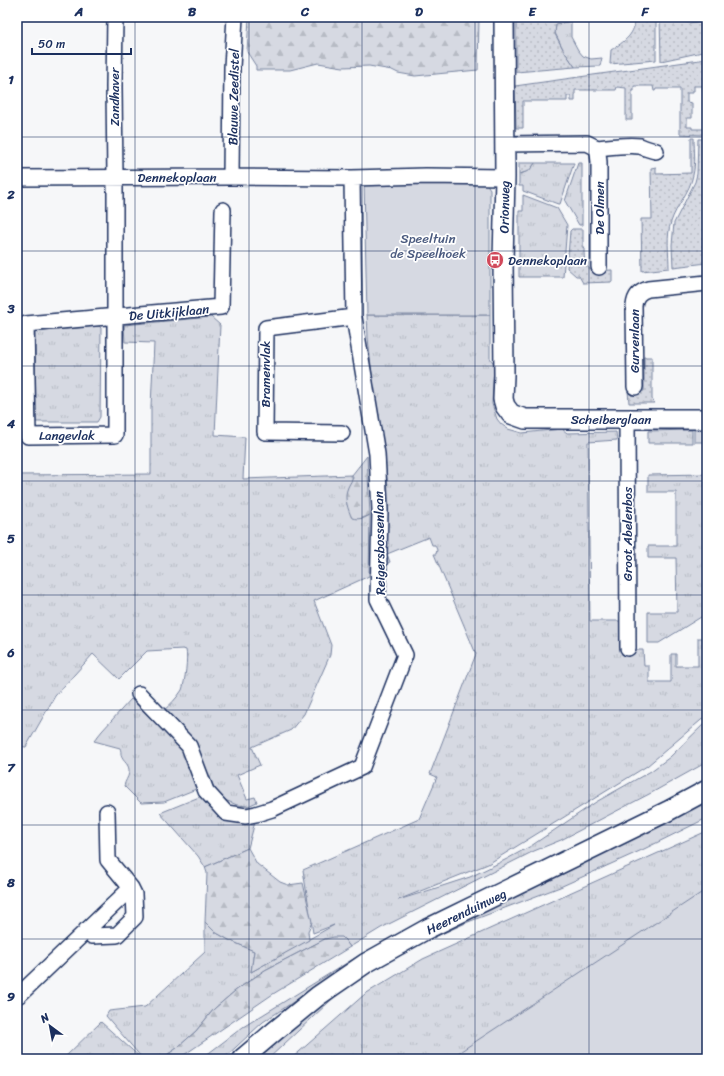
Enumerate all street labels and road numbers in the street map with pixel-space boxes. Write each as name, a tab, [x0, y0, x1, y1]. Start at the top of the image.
street label: Blauwe Zeedistel	[221, 48, 246, 146]
street label: Zandhaver	[103, 67, 126, 126]
street label: Dennekoplaan	[137, 166, 217, 189]
street label: Orionweg	[493, 180, 516, 234]
street label: De Olmen	[588, 181, 611, 235]
street label: De Uitkijklaan	[128, 298, 210, 327]
street label: Gurvenlaan	[623, 309, 646, 373]
street label: Bramenvlak	[254, 340, 277, 407]
street label: Scheiberglaan	[571, 408, 651, 431]
street label: Langevlak	[39, 424, 95, 447]
street label: Groot Abelenbos	[616, 486, 639, 581]
street label: Reigersbossenlaan	[367, 491, 392, 595]
street label: Heerenduinweg	[422, 882, 511, 941]

